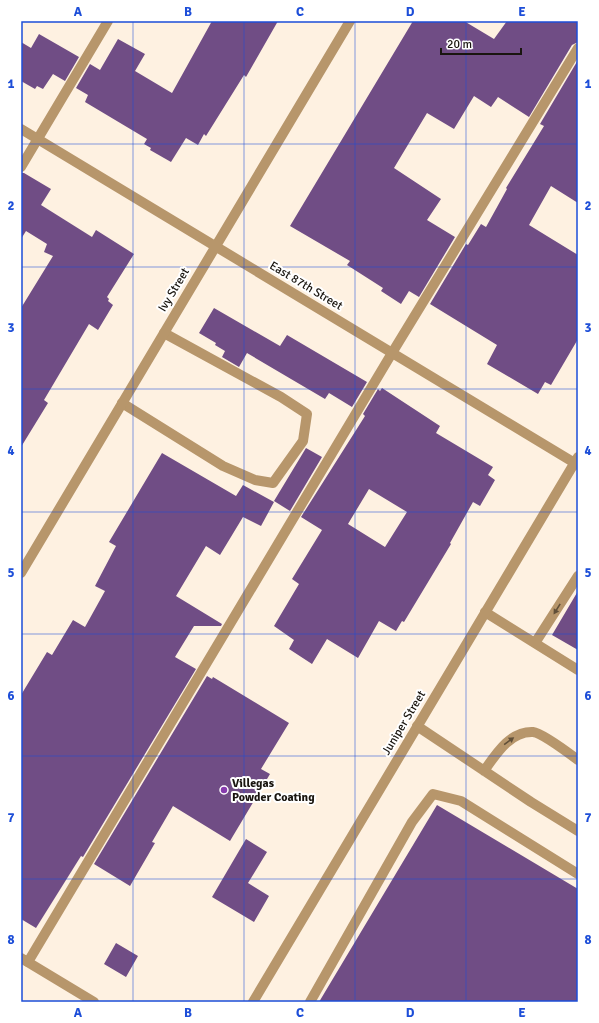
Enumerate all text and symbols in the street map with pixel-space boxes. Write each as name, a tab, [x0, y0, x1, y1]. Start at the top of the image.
text: A	[74, 4, 83, 20]
text: B	[184, 4, 192, 20]
text: C	[296, 4, 304, 20]
text: D	[406, 4, 415, 20]
text: E	[518, 4, 526, 20]
scale bar	[441, 30, 521, 56]
text: 20 m	[447, 37, 472, 52]
text: 1	[7, 76, 15, 92]
text: 1	[584, 76, 592, 92]
text: 2	[7, 198, 15, 214]
text: 2	[584, 198, 592, 214]
street label: East 87th Street	[267, 258, 345, 314]
street label: Ivy Street	[155, 265, 193, 315]
text: 3	[7, 320, 15, 336]
text: 3	[584, 320, 592, 336]
text: 4	[7, 443, 15, 459]
text: 4	[584, 443, 592, 459]
text: 5	[7, 565, 15, 581]
text: 5	[584, 565, 592, 581]
one-way arrow	[553, 604, 561, 614]
text: 6	[7, 688, 15, 704]
street label: Juniper Street	[379, 688, 429, 758]
text: 6	[584, 688, 592, 704]
one-way arrow	[504, 737, 514, 745]
place label: Villegas Powder Coating	[232, 776, 315, 805]
marker: Villegas Powder Coating	[219, 785, 229, 795]
text: 7	[7, 810, 15, 826]
text: 7	[584, 810, 592, 826]
text: 8	[7, 932, 15, 948]
text: 8	[584, 932, 592, 948]
text: A	[74, 1005, 83, 1021]
text: B	[184, 1005, 192, 1021]
text: C	[296, 1005, 304, 1021]
text: D	[406, 1005, 415, 1021]
text: E	[518, 1005, 526, 1021]

